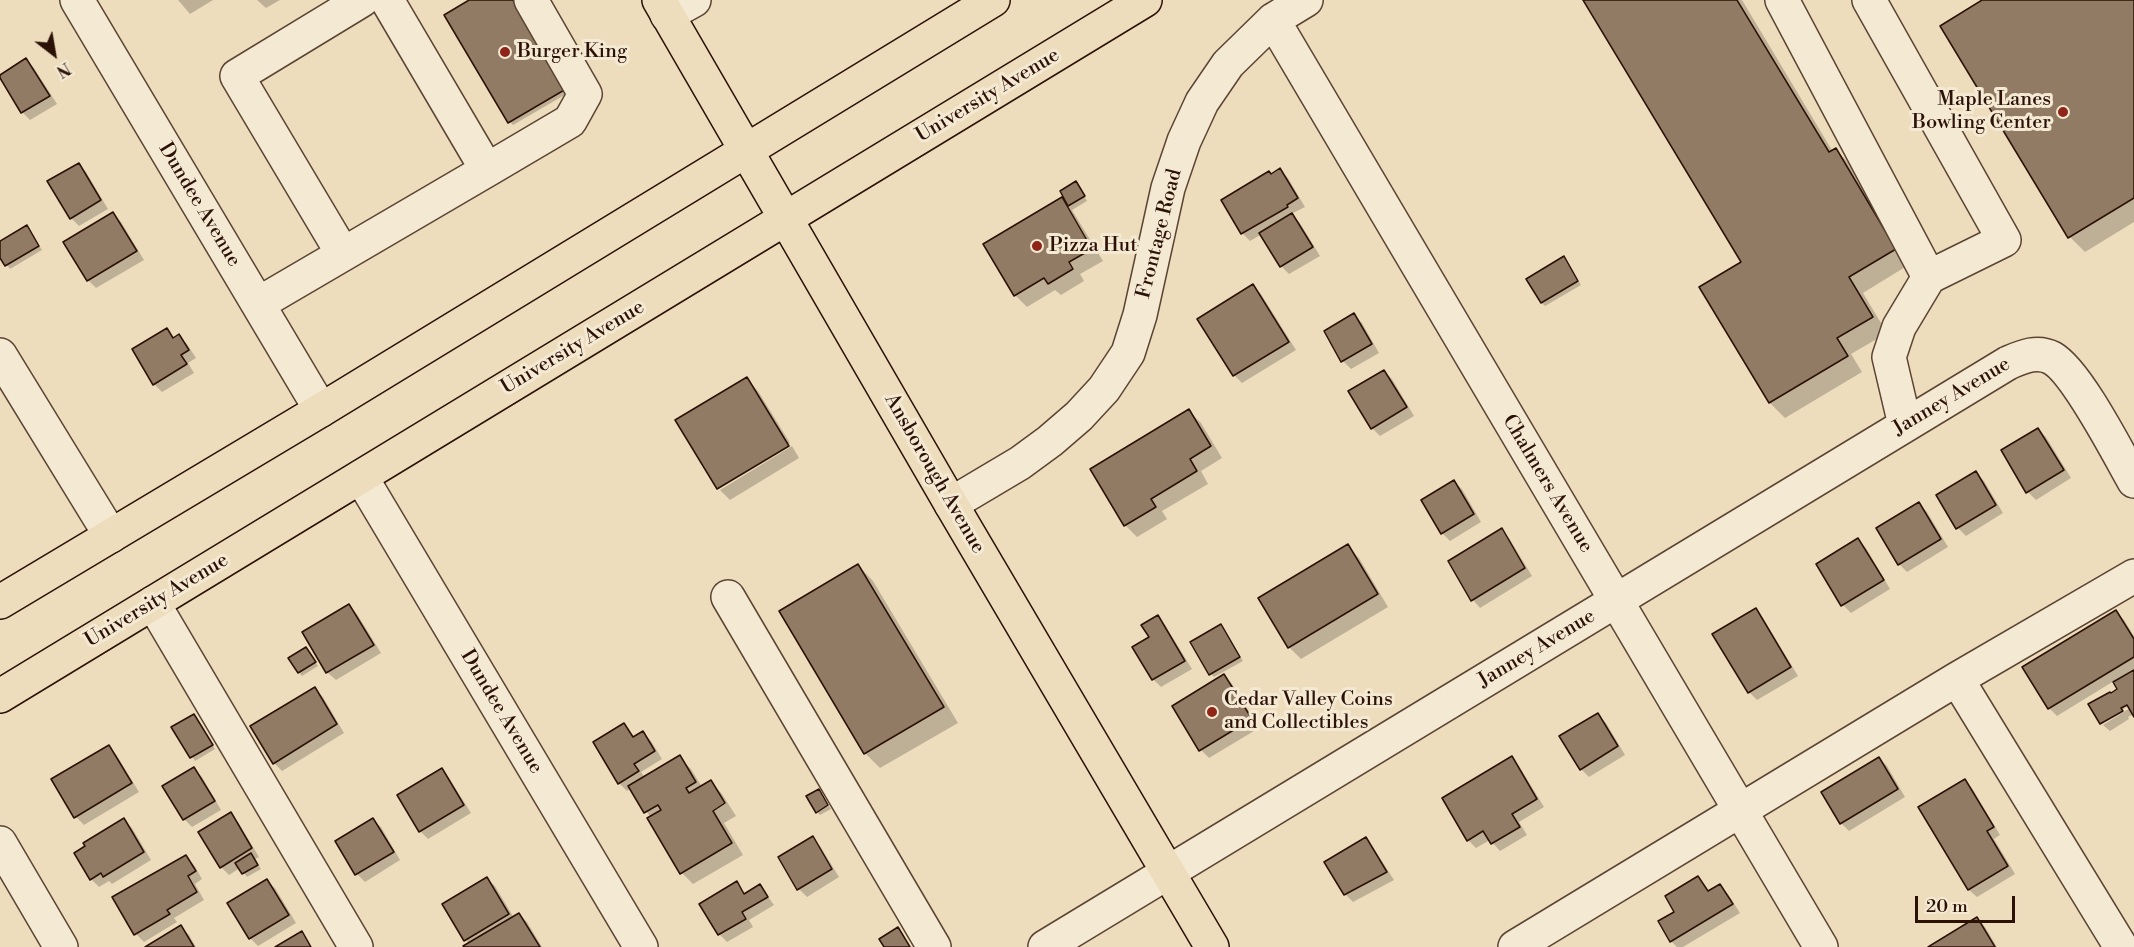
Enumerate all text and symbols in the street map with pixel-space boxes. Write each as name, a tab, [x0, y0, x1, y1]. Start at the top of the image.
north arrow	[24, 24, 84, 84]
place label: Burger King	[517, 40, 627, 64]
street label: University Avenue	[912, 44, 1064, 148]
marker: Burger King	[498, 45, 512, 59]
text: N	[53, 58, 74, 81]
place label: Maple Lanes Bowling Center	[1912, 88, 2051, 135]
marker: Maple Lanes Bowling Center	[2056, 105, 2070, 119]
street label: Dundee Avenue	[153, 139, 245, 271]
street label: Frontage Road	[1132, 167, 1188, 301]
place label: Pizza Hut	[1049, 234, 1137, 258]
marker: Pizza Hut	[1030, 239, 1044, 253]
street label: University Avenue	[497, 296, 649, 400]
street label: Janney Avenue	[1889, 353, 2015, 441]
street label: Ansborough Avenue	[879, 390, 989, 558]
street label: Chalmers Avenue	[1496, 411, 1598, 557]
street label: University Avenue	[81, 549, 233, 653]
street label: Janney Avenue	[1474, 605, 1600, 693]
street label: Dundee Avenue	[455, 646, 547, 778]
place label: Cedar Valley Coins and Collectibles	[1224, 688, 1393, 735]
marker: Cedar Valley Coins and Collectibles	[1205, 705, 1219, 719]
scale bar	[1918, 884, 2018, 922]
text: 20 m	[1926, 895, 1968, 918]

